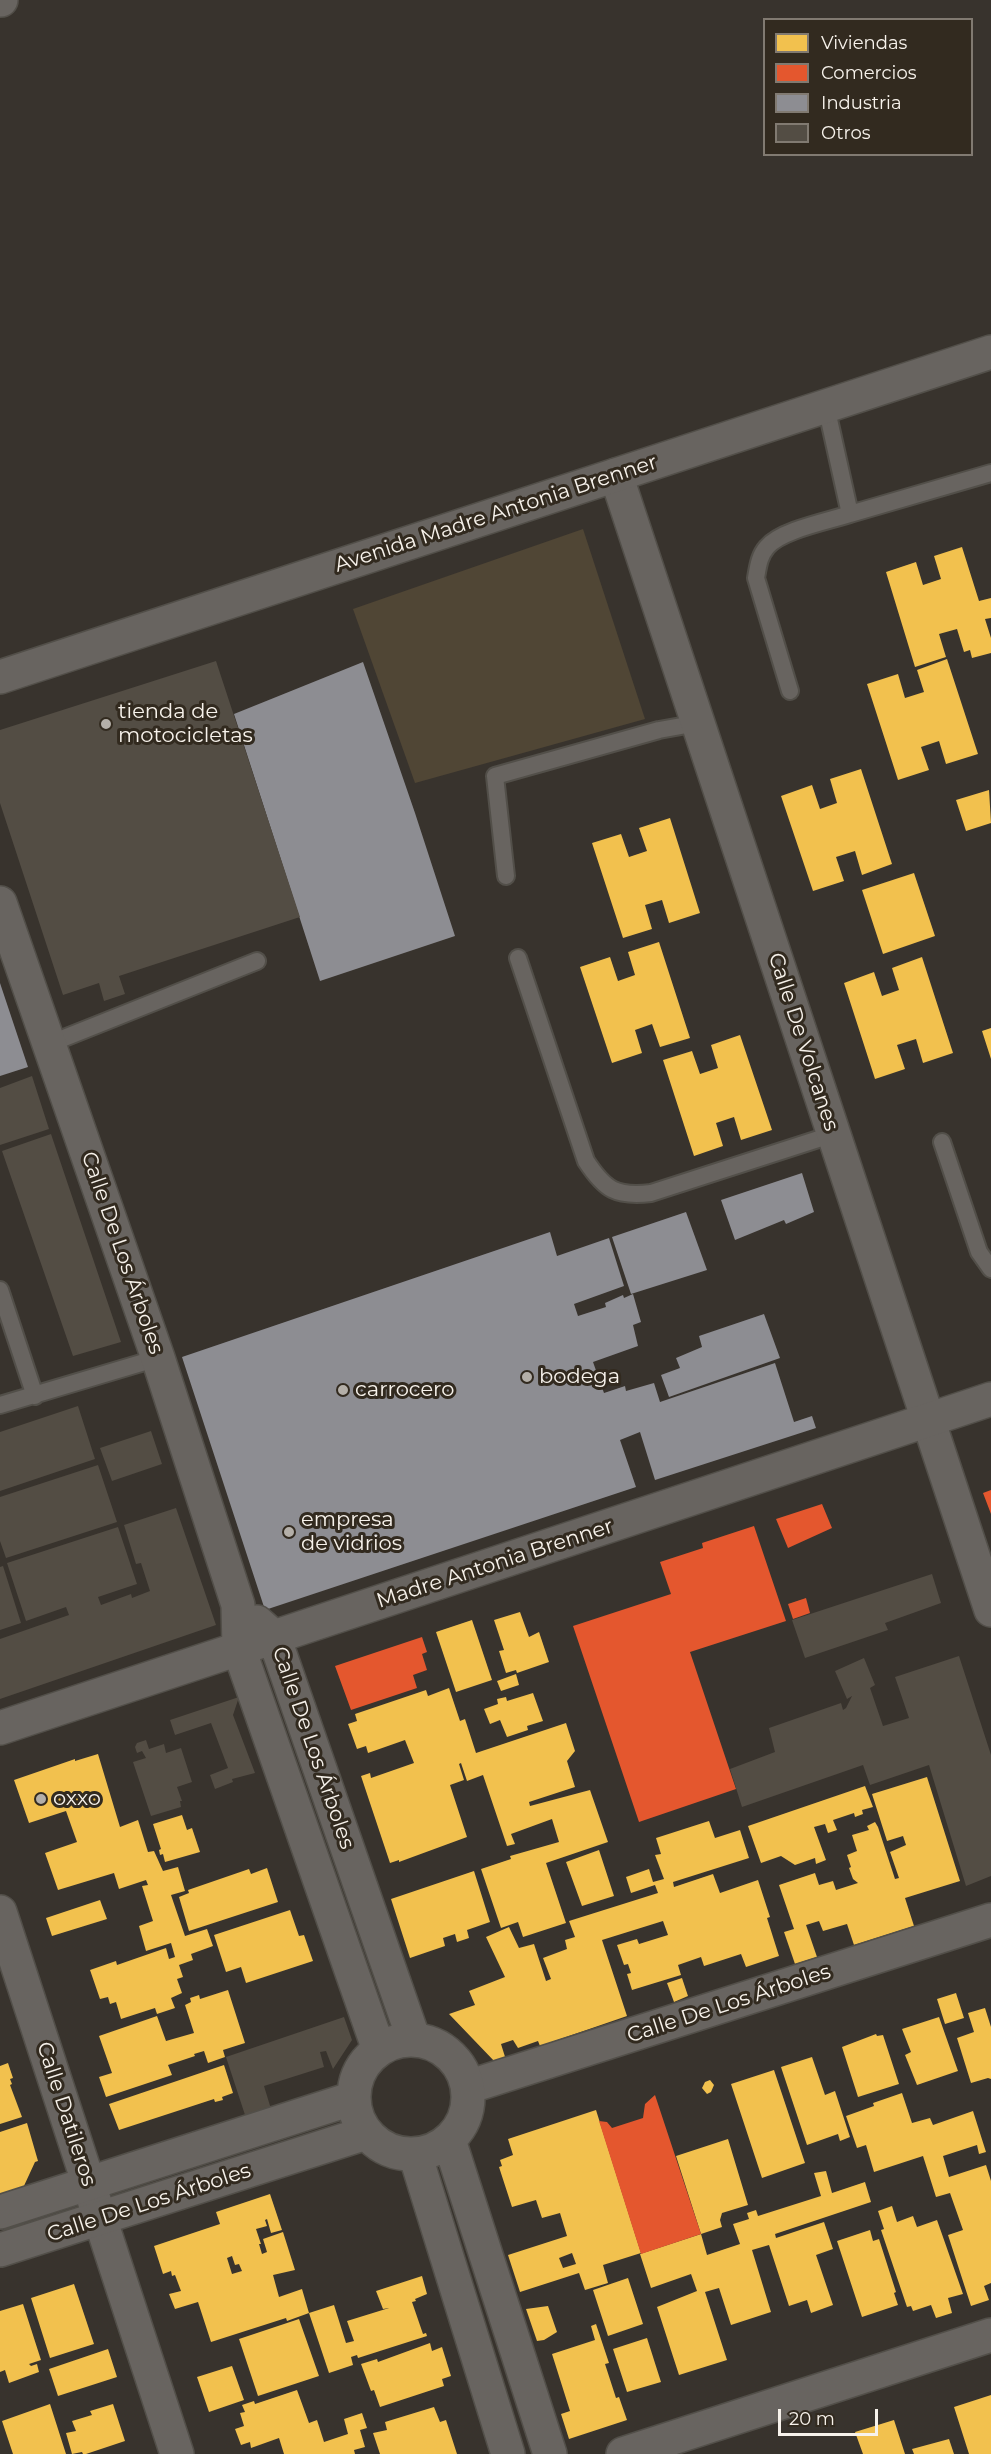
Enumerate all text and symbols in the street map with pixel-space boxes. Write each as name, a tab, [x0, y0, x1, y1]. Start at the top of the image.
legend	[763, 18, 973, 156]
text: Viviendas	[821, 32, 907, 54]
text: Comercios	[821, 62, 917, 84]
text: Industria	[821, 92, 902, 114]
text: Otros	[821, 122, 871, 144]
street label: Avenida Madre Antonia Brenner	[332, 450, 660, 578]
place label: tienda de motocicletas	[118, 699, 253, 749]
marker: tienda de motocicletas	[99, 717, 113, 731]
street label: Calle De Volcanes	[762, 950, 844, 1134]
street label: Calle De Los Árboles	[75, 1148, 169, 1358]
place label: bodega	[539, 1364, 620, 1390]
marker: bodega	[520, 1370, 534, 1384]
place label: carrocero	[355, 1377, 454, 1403]
marker: carrocero	[336, 1383, 350, 1397]
place label: empresa de vidrios	[301, 1507, 402, 1557]
street label: Madre Antonia Brenner	[373, 1514, 617, 1614]
marker: empresa de vidrios	[282, 1525, 296, 1539]
street label: Calle De Los Árboles	[266, 1643, 360, 1853]
place label: oxxo	[53, 1786, 101, 1812]
marker: oxxo	[34, 1792, 48, 1806]
street label: Calle De Los Árboles	[624, 1959, 834, 2049]
street label: Calle Datileros	[31, 2039, 101, 2189]
street label: Calle De Los Árboles	[44, 2158, 254, 2248]
scale bar	[781, 2397, 882, 2435]
text: 20 m	[789, 2408, 835, 2430]

